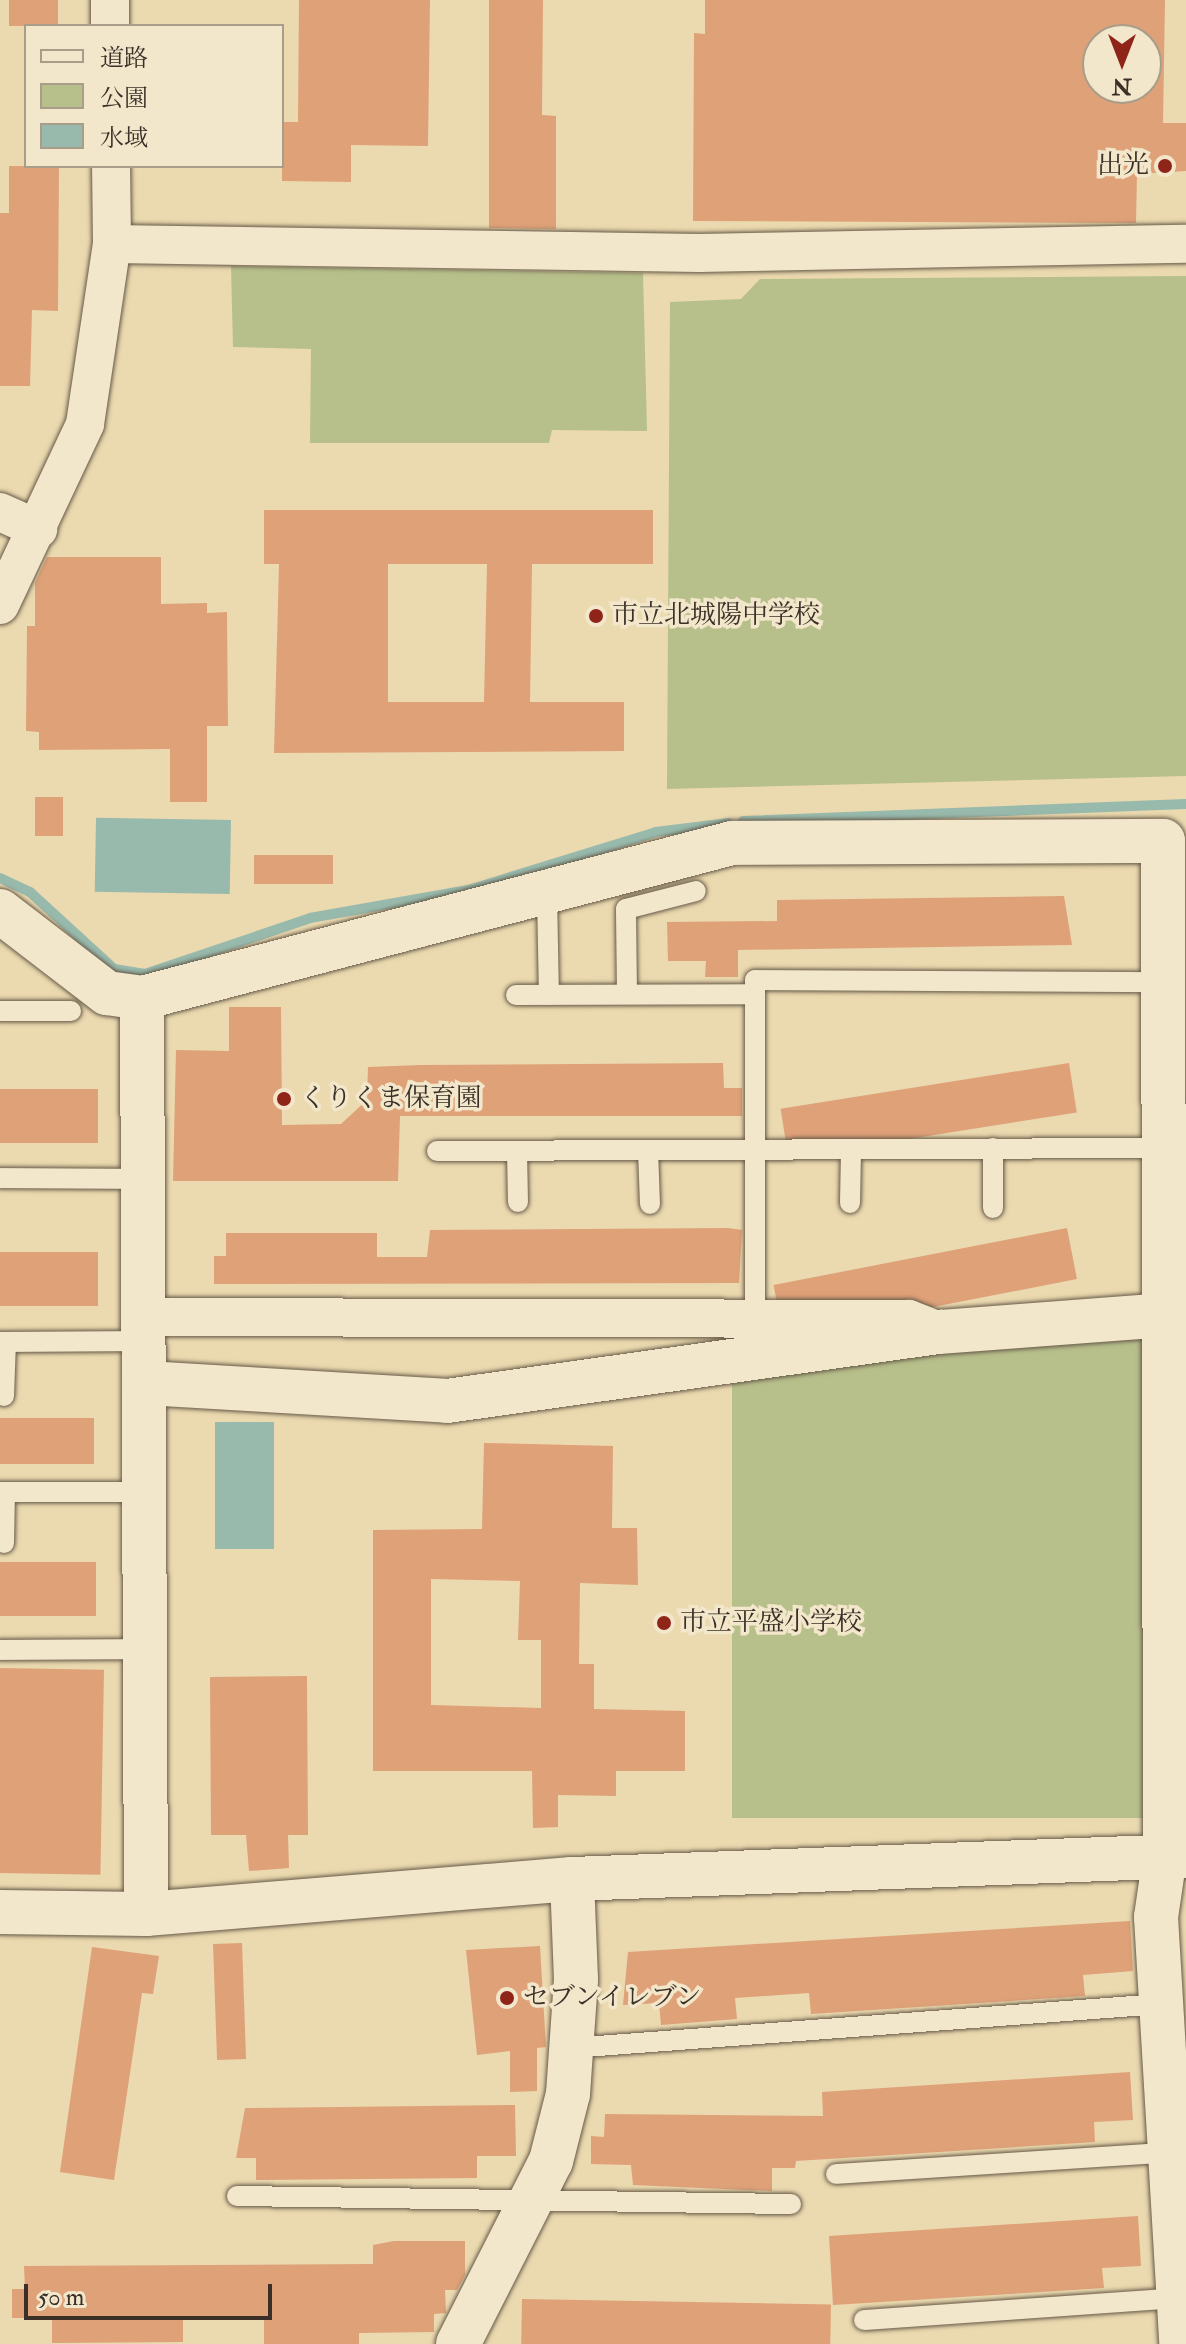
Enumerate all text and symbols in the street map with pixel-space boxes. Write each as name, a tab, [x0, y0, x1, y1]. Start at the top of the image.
legend	[24, 24, 284, 168]
north arrow	[1082, 24, 1162, 104]
text: 道路	[100, 43, 148, 74]
text: N	[1112, 72, 1132, 100]
text: 公園	[100, 83, 148, 114]
text: 水域	[100, 123, 148, 154]
place label: 出光	[1097, 150, 1149, 182]
marker: 出光	[1156, 157, 1174, 175]
place label: 市立北城陽中学校	[612, 600, 820, 632]
marker: 市立北城陽中学校	[587, 607, 605, 625]
place label: くりくま保育園	[300, 1083, 482, 1115]
marker: くりくま保育園	[275, 1090, 293, 1108]
place label: 市立平盛小学校	[680, 1607, 862, 1639]
marker: 市立平盛小学校	[655, 1614, 673, 1632]
place label: セブンイレブン	[523, 1982, 705, 2014]
marker: セブンイレブン	[498, 1989, 516, 2007]
scale bar	[28, 2268, 276, 2318]
text: 50 m	[38, 2282, 84, 2313]

